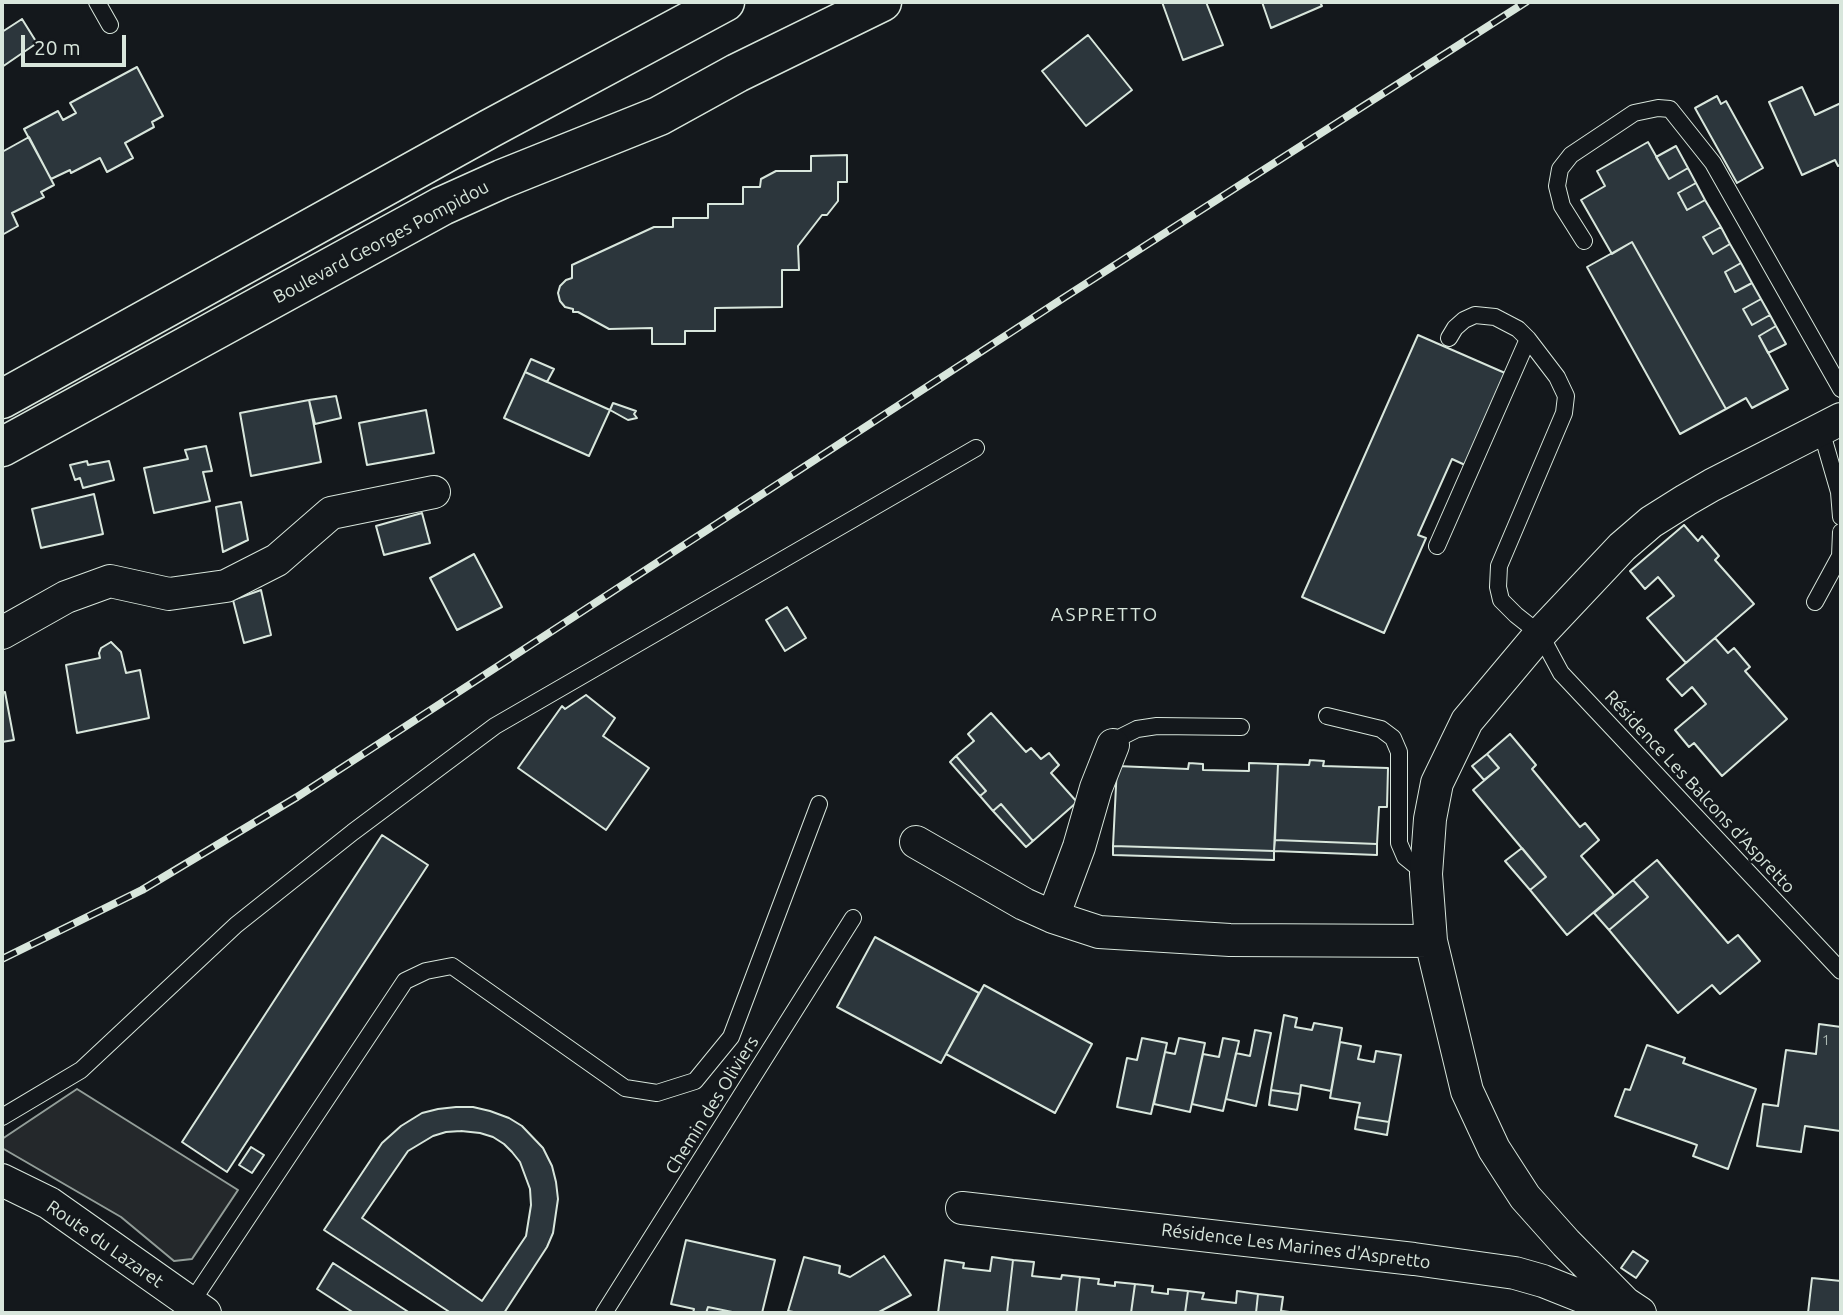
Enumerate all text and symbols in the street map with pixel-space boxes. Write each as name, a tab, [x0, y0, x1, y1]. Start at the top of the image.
scale bar	[24, 21, 130, 65]
text: 20 m	[34, 35, 81, 59]
street label: Boulevard Georges Pompidou	[270, 176, 492, 308]
district label: ASPRETTO	[1052, 604, 1158, 626]
street label: Résidence Les Balcons d'Aspretto	[1600, 686, 1800, 898]
street label: Chemin des Oliviers	[661, 1032, 763, 1178]
house number: 1	[1822, 1032, 1830, 1048]
street label: Route du Lazaret	[42, 1196, 168, 1292]
street label: Résidence Les Marines d'Aspretto	[1160, 1219, 1432, 1273]

